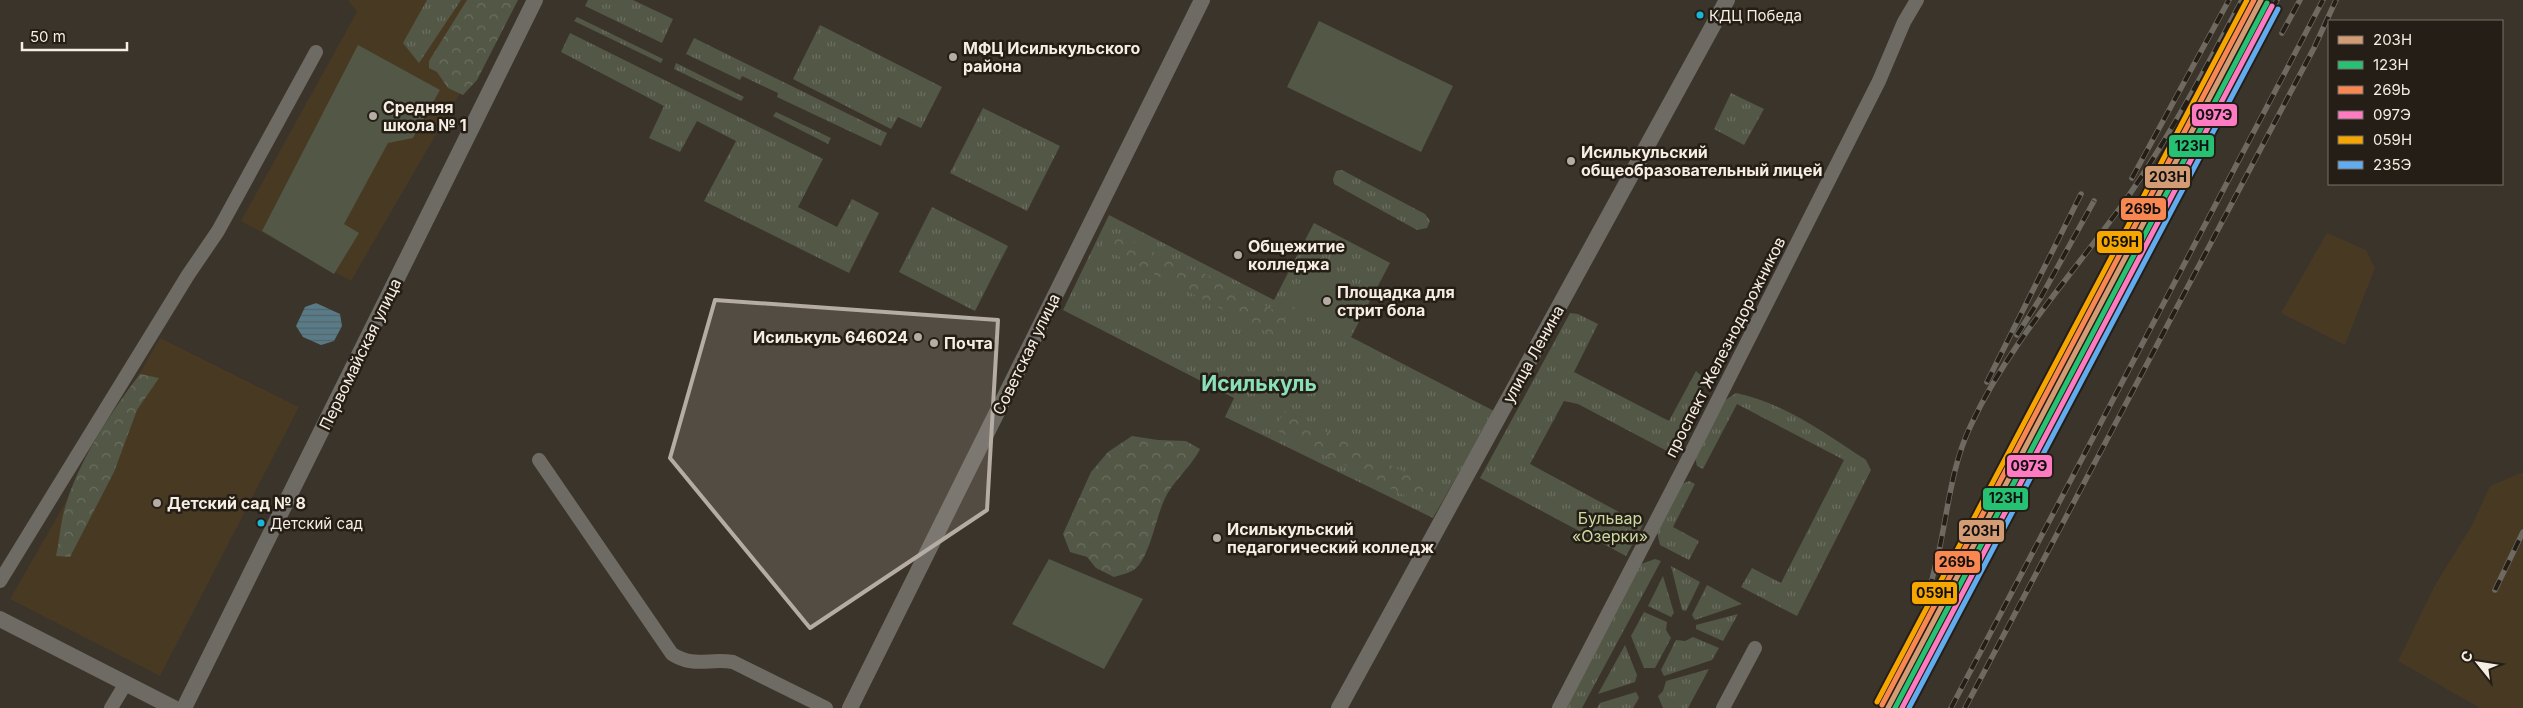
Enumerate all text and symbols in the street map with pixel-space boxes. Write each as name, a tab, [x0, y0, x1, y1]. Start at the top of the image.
place label: КДЦ Победа	[1709, 6, 1802, 25]
marker: КДЦ Победа	[1695, 10, 1705, 20]
scale bar	[22, 20, 128, 52]
legend	[2328, 20, 2503, 185]
text: 50 m	[30, 27, 66, 46]
text: 203Н	[2373, 30, 2412, 49]
place label: МФЦ Исилькульского района	[963, 38, 1141, 76]
marker: МФЦ Исилькульского района	[947, 51, 959, 63]
text: 123Н	[2373, 55, 2409, 74]
text: 269Ь	[2373, 80, 2411, 99]
place label: Средняя школа № 1	[383, 97, 467, 135]
line badge: 097Э	[2191, 103, 2238, 127]
text: 097Э	[2373, 105, 2411, 124]
text: 097Э	[2196, 106, 2232, 123]
marker: Средняя школа № 1	[367, 110, 379, 122]
text: 059Н	[2373, 130, 2412, 149]
line badge: 123Н	[2168, 134, 2215, 158]
text: 123Н	[2175, 137, 2209, 154]
place label: Исилькульский общеобразовательный лицей	[1581, 142, 1823, 180]
marker: Исилькульский общеобразовательный лицей	[1565, 155, 1577, 167]
text: 235Э	[2373, 155, 2412, 174]
line badge: 203Н	[2144, 165, 2191, 189]
text: 203Н	[2149, 168, 2187, 185]
line badge: 269Ь	[2120, 197, 2167, 221]
text: 269Ь	[2125, 200, 2161, 217]
line badge: 059Н	[2096, 230, 2143, 254]
text: 059Н	[2101, 233, 2139, 250]
street label: проспект Железнодорожников	[1661, 234, 1789, 460]
place label: Общежитие колледжа	[1248, 236, 1345, 274]
marker: Общежитие колледжа	[1232, 249, 1244, 261]
street label: Первомайская улица	[315, 275, 405, 433]
place label: Площадка для стрит бола	[1337, 282, 1455, 320]
street label: Советская улица	[988, 290, 1064, 418]
marker: Площадка для стрит бола	[1321, 295, 1333, 307]
street label: улица Ленина	[1498, 302, 1568, 406]
place label: Исилькуль 646024	[753, 327, 908, 347]
marker: Исилькуль 646024	[912, 331, 924, 343]
place label: Почта	[944, 333, 993, 353]
marker: Почта	[928, 337, 940, 349]
district label: Исилькуль	[1201, 371, 1317, 396]
line badge: 097Э	[2006, 454, 2053, 478]
text: 097Э	[2011, 457, 2047, 474]
line badge: 123Н	[1982, 487, 2029, 511]
text: 123Н	[1989, 489, 2023, 506]
place label: Детский сад № 8	[167, 493, 306, 513]
marker: Детский сад № 8	[151, 497, 163, 509]
park label: Бульвар «Озерки»	[1572, 508, 1648, 546]
place label: Детский сад	[270, 514, 363, 533]
marker: Детский сад	[256, 518, 266, 528]
place label: Исилькульский педагогический колледж	[1227, 519, 1434, 557]
line badge: 203Н	[1958, 519, 2005, 543]
text: 203Н	[1962, 522, 2000, 539]
marker: Исилькульский педагогический колледж	[1211, 532, 1223, 544]
line badge: 269Ь	[1934, 550, 1981, 574]
text: 269Ь	[1939, 553, 1975, 570]
line badge: 059Н	[1911, 581, 1958, 605]
text: 059Н	[1916, 584, 1954, 601]
north arrow	[2453, 638, 2503, 688]
text: С	[2456, 648, 2476, 665]

